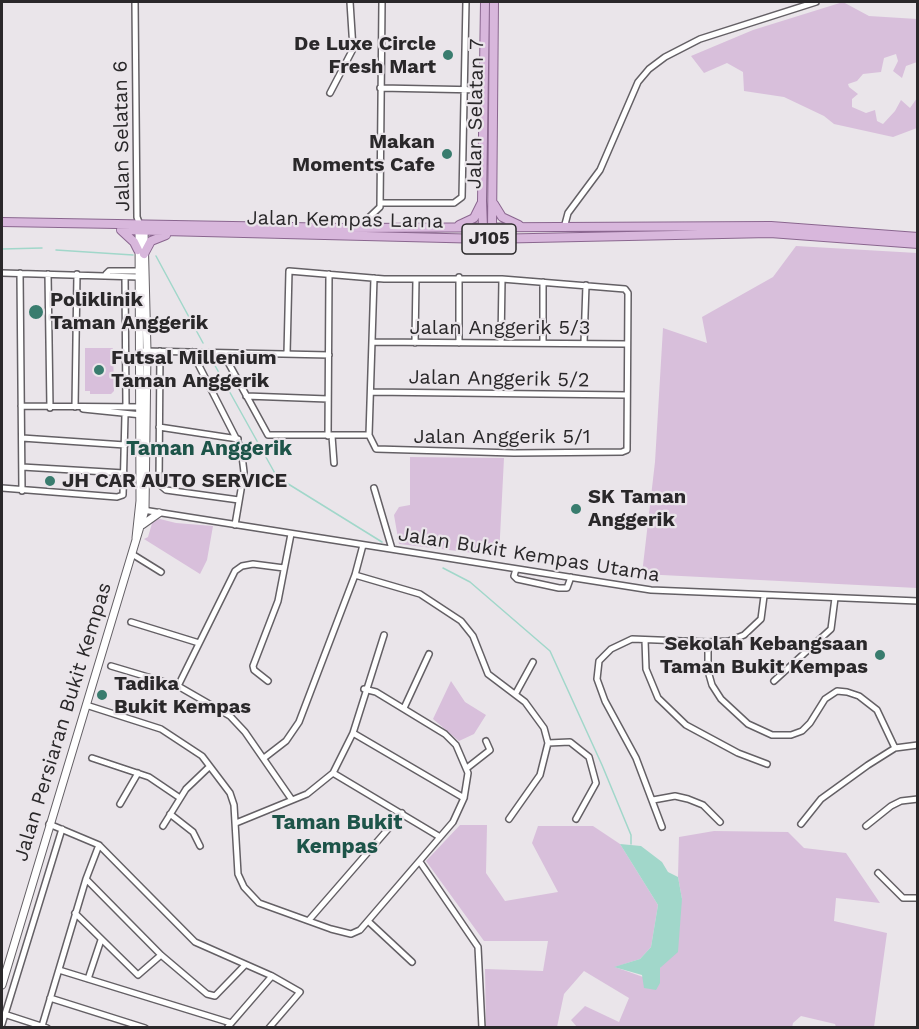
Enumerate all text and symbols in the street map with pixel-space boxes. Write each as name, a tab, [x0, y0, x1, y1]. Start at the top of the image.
place label: De Luxe Circle Fresh Mart	[294, 32, 436, 79]
street label: Jalan Selatan 7	[463, 39, 489, 189]
marker: De Luxe Circle Fresh Mart	[441, 48, 455, 62]
street label: Jalan Selatan 6	[109, 60, 135, 212]
place label: Makan Moments Cafe	[292, 130, 435, 177]
marker: Makan Moments Cafe	[440, 147, 454, 161]
street label: Jalan Kempas Lama	[246, 206, 444, 234]
road number: J105	[462, 224, 516, 254]
place label: Poliklinik Taman Anggerik	[50, 288, 208, 335]
marker: Poliklinik Taman Anggerik	[27, 303, 45, 321]
street label: Jalan Anggerik 5/3	[410, 316, 590, 340]
place label: Futsal Millenium Taman Anggerik	[111, 346, 277, 393]
marker: Futsal Millenium Taman Anggerik	[92, 363, 106, 377]
street label: Jalan Anggerik 5/2	[408, 365, 590, 393]
street label: Jalan Anggerik 5/1	[413, 425, 591, 449]
district label: Taman Anggerik	[126, 436, 292, 462]
place label: JH CAR AUTO SERVICE	[62, 469, 287, 493]
marker: JH CAR AUTO SERVICE	[43, 474, 57, 488]
place label: SK Taman Anggerik	[588, 485, 686, 532]
marker: SK Taman Anggerik	[569, 502, 583, 516]
street label: Jalan Bukit Kempas Utama	[396, 522, 662, 588]
street label: Jalan Persiaran Bukit Kempas	[9, 580, 117, 864]
place label: Sekolah Kebangsaan Taman Bukit Kempas	[660, 632, 868, 679]
marker: Sekolah Kebangsaan Taman Bukit Kempas	[873, 648, 887, 662]
place label: Tadika Bukit Kempas	[114, 672, 251, 719]
marker: Tadika Bukit Kempas	[95, 688, 109, 702]
district label: Taman Bukit Kempas	[272, 810, 402, 860]

